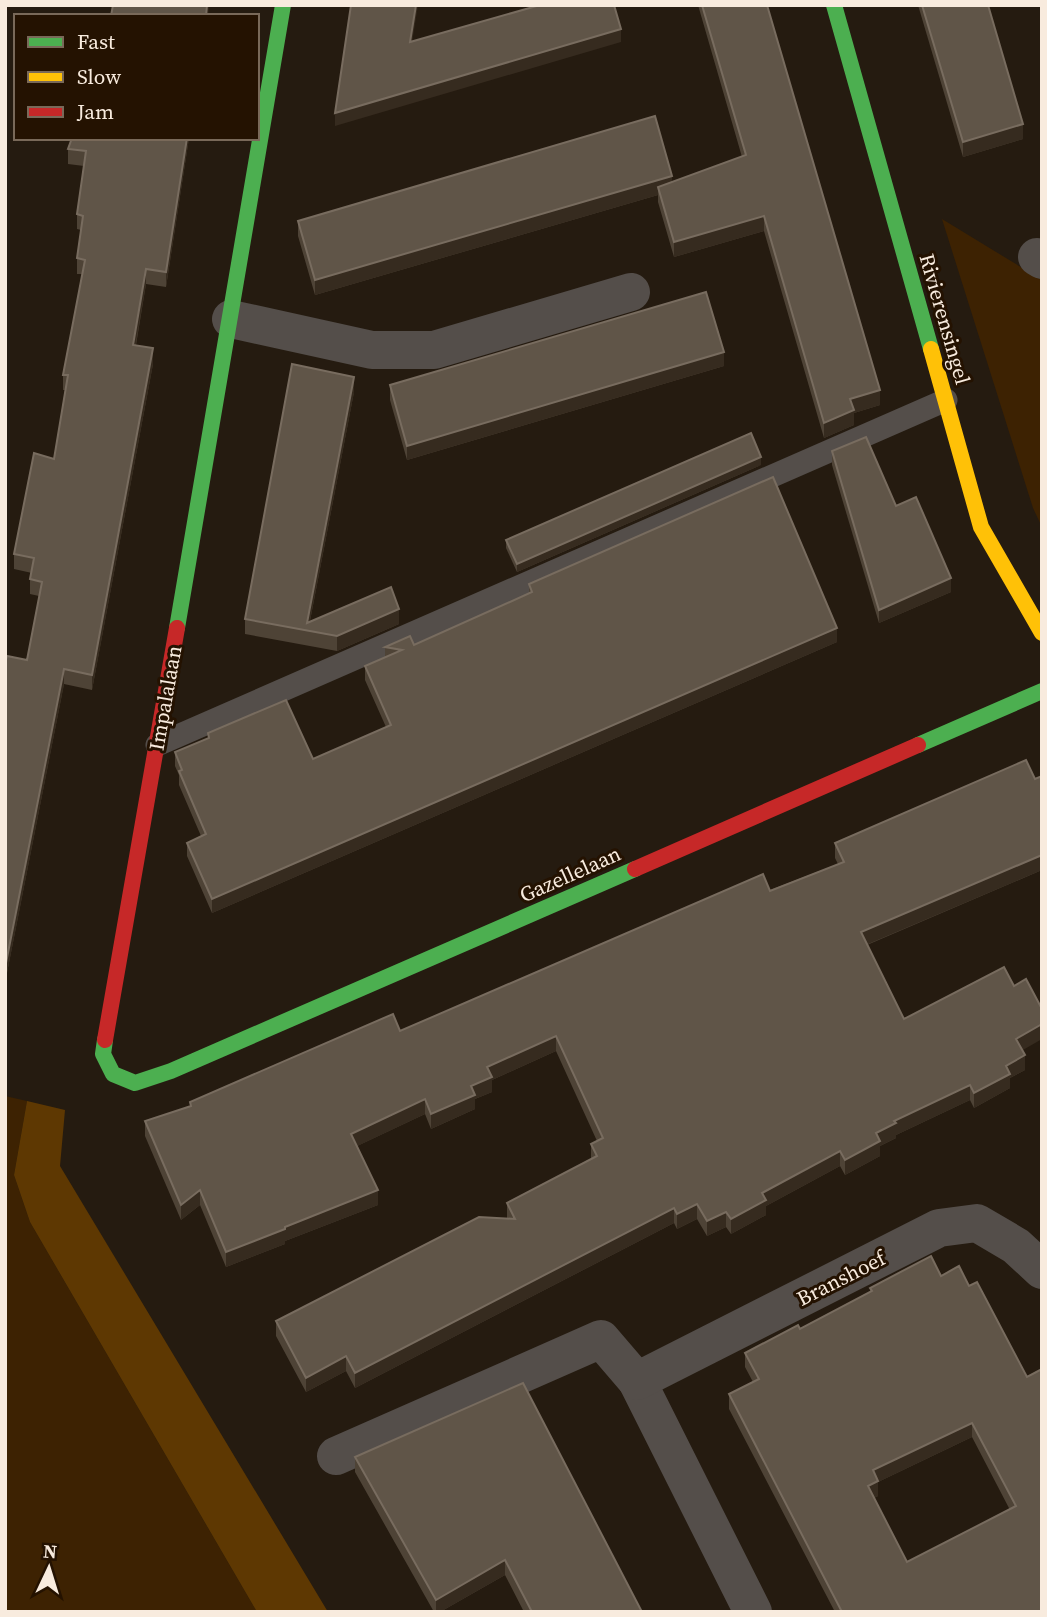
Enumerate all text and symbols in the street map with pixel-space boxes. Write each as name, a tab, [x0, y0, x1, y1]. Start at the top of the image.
legend	[14, 14, 259, 140]
text: Fast	[77, 27, 115, 56]
text: Slow	[77, 62, 121, 91]
text: Jam	[76, 97, 114, 126]
street label: Rivierensingel	[912, 250, 978, 388]
street label: Impalalaan	[142, 643, 189, 753]
street label: Gazellelaan	[515, 839, 626, 909]
street label: Branshoef	[792, 1243, 892, 1313]
north arrow	[14, 1533, 84, 1603]
text: N	[42, 1538, 58, 1565]

